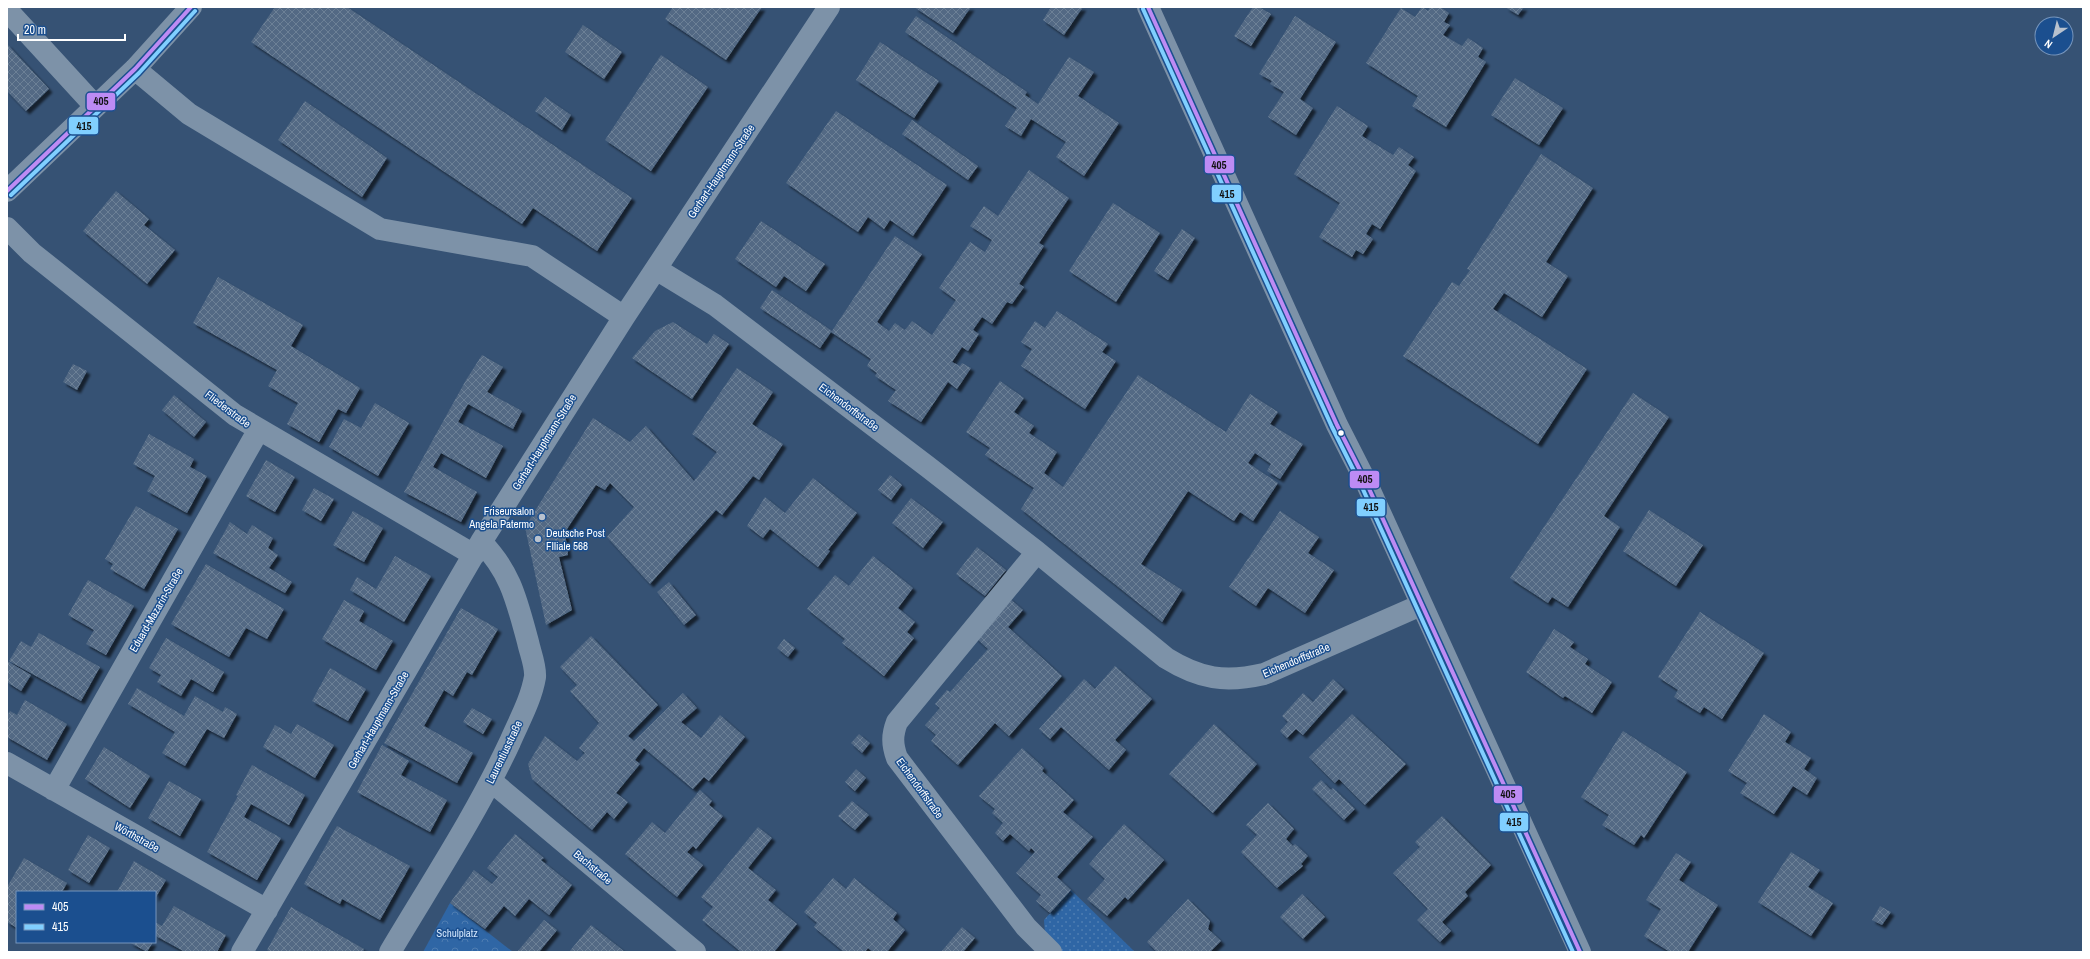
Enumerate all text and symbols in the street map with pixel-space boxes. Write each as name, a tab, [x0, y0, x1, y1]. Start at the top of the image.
scale bar	[18, 16, 125, 42]
north arrow	[2034, 16, 2074, 56]
text: 20 m	[24, 22, 46, 38]
text: N	[2042, 37, 2055, 52]
line badge: 405	[86, 92, 116, 111]
text: 405	[93, 94, 109, 108]
line badge: 415	[68, 116, 99, 135]
text: 415	[76, 119, 92, 133]
street label: Gerhart-Hauptmann-Straße	[684, 121, 758, 221]
line badge: 405	[1204, 155, 1235, 174]
text: 405	[1211, 158, 1227, 172]
line badge: 415	[1211, 184, 1242, 203]
text: 415	[1219, 187, 1235, 201]
street label: Eichendorffstraße	[816, 380, 882, 434]
street label: Fliederstraße	[202, 387, 254, 431]
street label: Gerhart-Hauptmann-Straße	[509, 392, 579, 492]
unlabelled marker	[1336, 428, 1346, 438]
line badge: 405	[1349, 470, 1380, 489]
text: 405	[1357, 472, 1373, 486]
line badge: 415	[1356, 498, 1386, 517]
text: 415	[1363, 500, 1379, 514]
place label: Friseursalon Angela Patermo	[468, 504, 534, 531]
marker: Friseursalon Angela Patermo	[537, 512, 547, 522]
place label: Deutsche Post FIliale 568	[546, 526, 605, 553]
marker: Deutsche Post FIliale 568	[533, 534, 543, 544]
street label: Eduard-Mazarin-Straße	[126, 565, 186, 655]
street label: Eichendorffstraße	[1260, 640, 1332, 680]
street label: Gerhart-Hauptmann-Straße	[344, 669, 412, 771]
street label: Laurentiusstraße	[483, 718, 525, 786]
street label: Eichendorffstraße	[893, 755, 947, 821]
line badge: 405	[1493, 785, 1523, 804]
text: 405	[1500, 787, 1516, 801]
line badge: 415	[1499, 812, 1529, 832]
text: 415	[1506, 815, 1522, 829]
street label: Wörthstraße	[112, 819, 162, 855]
street label: Bachstraße	[571, 847, 615, 887]
legend	[16, 891, 156, 943]
text: 405	[52, 899, 69, 915]
text: 415	[52, 919, 69, 935]
park label: Schulplatz	[436, 926, 478, 940]

